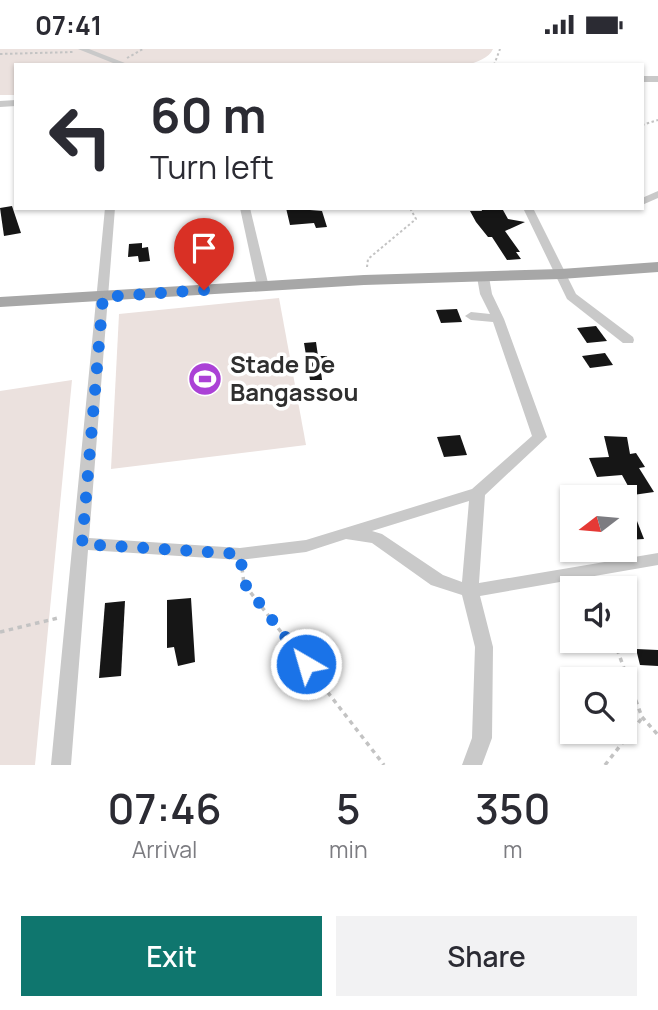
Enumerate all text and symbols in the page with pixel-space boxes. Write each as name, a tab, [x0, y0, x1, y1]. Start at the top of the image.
text: 07:41	[35, 7, 102, 43]
text: 60 m	[150, 81, 267, 148]
icon: left	[35, 91, 126, 182]
text: Turn left	[150, 145, 274, 189]
pin	[174, 218, 234, 290]
icon: arrive	[185, 229, 223, 267]
place label: Stade De Bangassou	[230, 347, 358, 408]
sports icon: Stade De Bangassou	[186, 360, 224, 398]
north arrow	[560, 485, 637, 562]
map controls	[560, 485, 637, 744]
button: sound	[560, 576, 637, 653]
position arrow	[269, 627, 343, 701]
button: search	[560, 667, 637, 744]
text: 07:46	[107, 779, 222, 837]
text: 5	[336, 779, 361, 837]
text: 350	[475, 779, 551, 837]
text: Arrival	[132, 833, 197, 865]
text: min	[329, 833, 368, 865]
text: m	[503, 833, 523, 865]
button: Exit	[21, 916, 322, 996]
button: Share	[336, 916, 637, 996]

